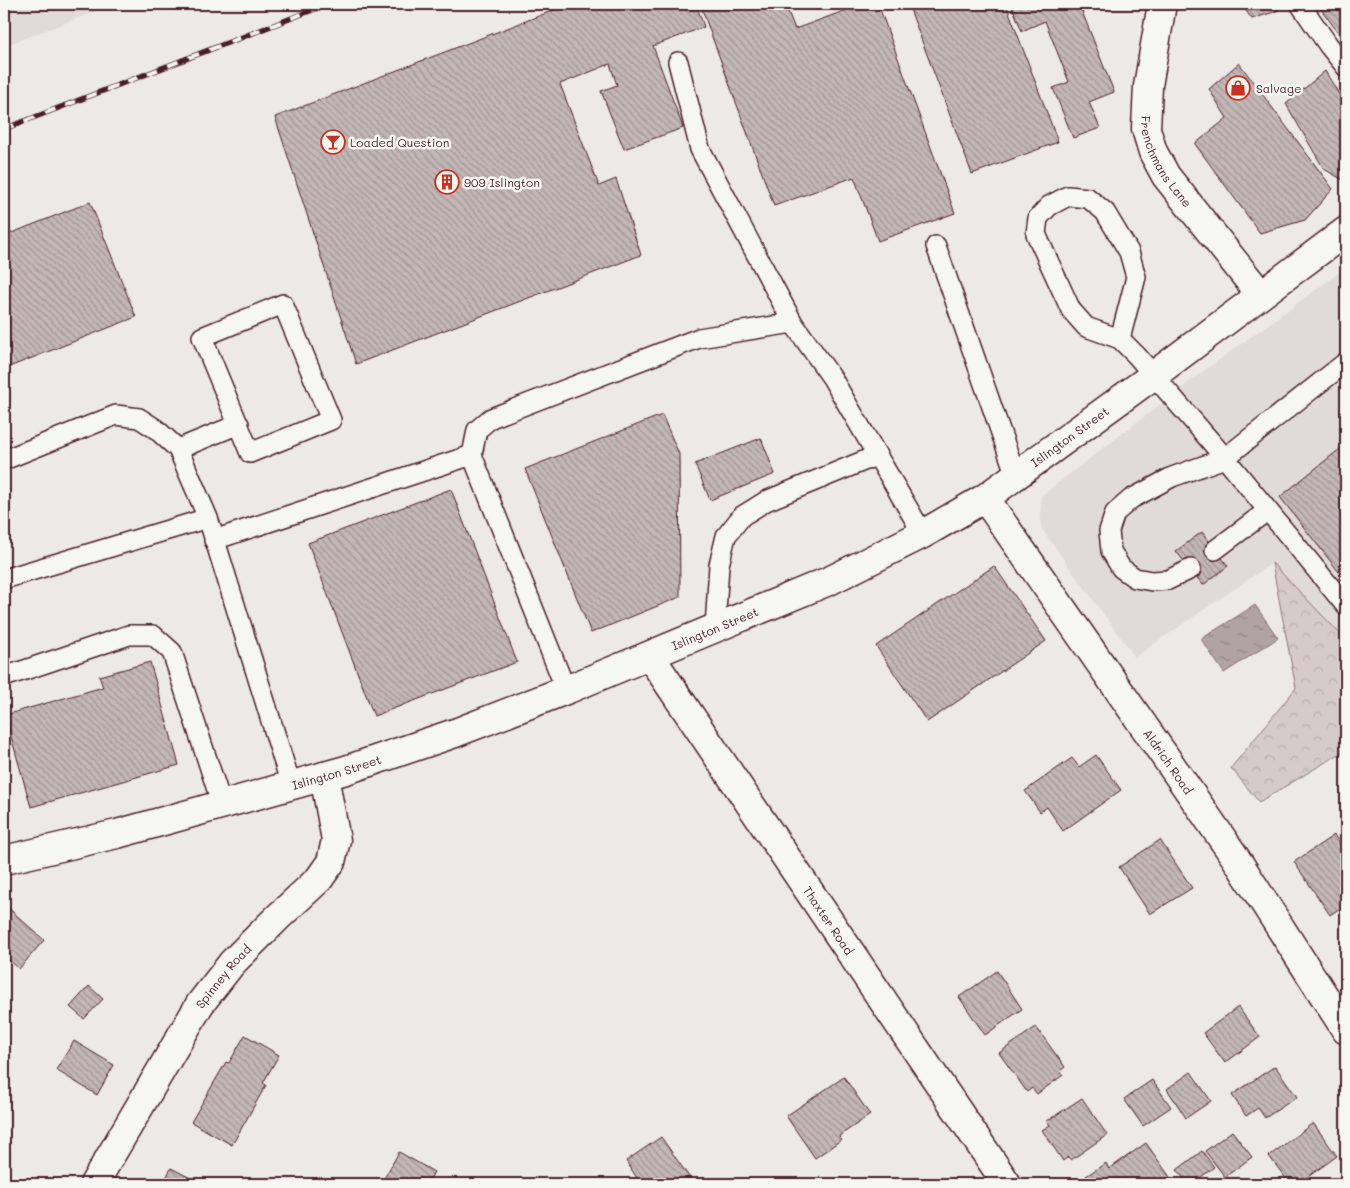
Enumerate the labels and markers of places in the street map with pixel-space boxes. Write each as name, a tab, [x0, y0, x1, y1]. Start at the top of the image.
shop icon: Salvage	[1225, 75, 1251, 101]
place label: Salvage	[1256, 80, 1301, 96]
bar icon: Loaded Question	[320, 129, 346, 155]
place label: Loaded Question	[350, 134, 449, 150]
building icon: 909 Islington	[434, 169, 460, 195]
place label: 909 Islington	[464, 174, 540, 190]

